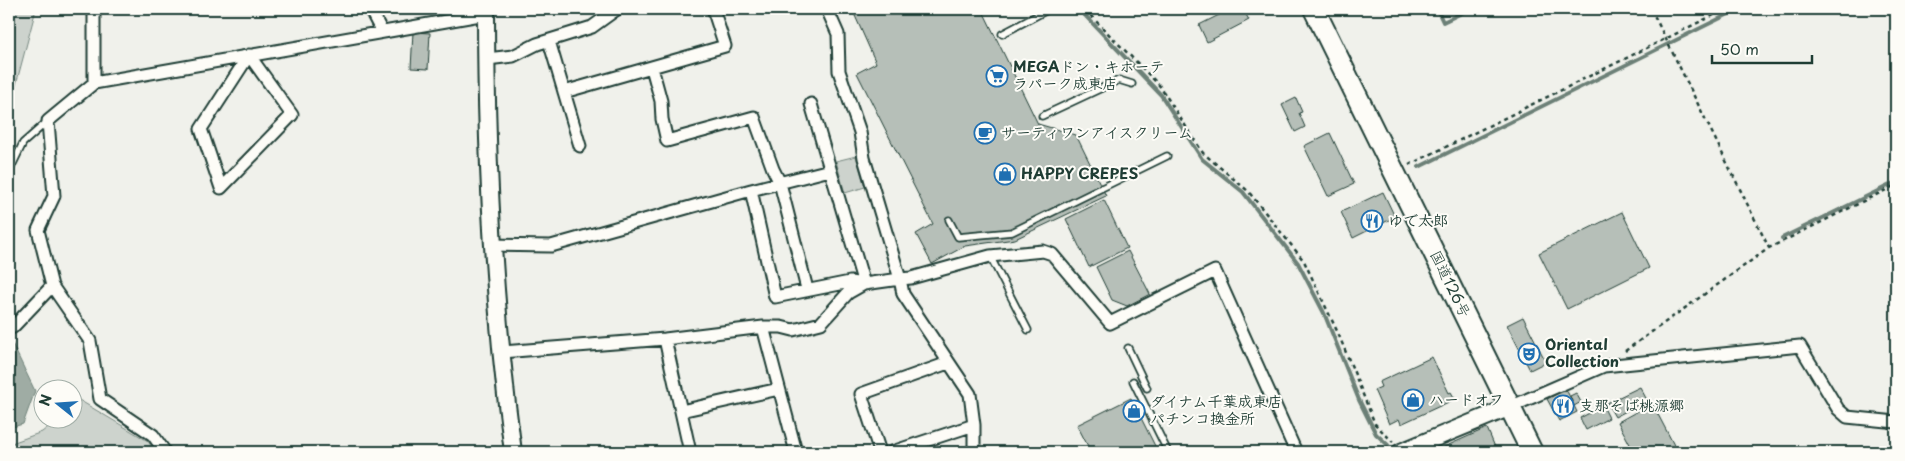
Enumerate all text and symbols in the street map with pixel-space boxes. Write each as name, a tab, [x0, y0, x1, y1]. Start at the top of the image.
scale bar	[1712, 32, 1812, 64]
text: 50 m	[1720, 37, 1759, 60]
place label: MEGAドン・キホーテ ラパーク成東店	[1013, 54, 1164, 94]
supermarket icon: MEGAドン・キホーテ ラパーク成東店	[985, 64, 1009, 88]
place label: サーティワンアイスクリーム	[1001, 120, 1193, 143]
cafe icon: サーティワンアイスクリーム	[973, 121, 997, 145]
place label: HAPPY CREPES	[1021, 161, 1139, 184]
shop icon: HAPPY CREPES	[993, 162, 1017, 186]
place label: ゆで太郎	[1388, 208, 1448, 231]
restaurant icon: ゆで太郎	[1360, 209, 1384, 233]
street label: 国道126号	[1425, 246, 1478, 321]
place label: Oriental Collection	[1545, 332, 1619, 372]
theatre icon: Oriental Collection	[1517, 342, 1541, 366]
north arrow	[32, 378, 82, 428]
place label: ハードオフ	[1429, 387, 1504, 410]
shop icon: ハードオフ	[1401, 388, 1425, 412]
place label: ダイナム千葉成東店 パチンコ換金所	[1150, 389, 1283, 429]
text: N	[33, 392, 57, 408]
place label: 支那そば桃源郷	[1579, 393, 1684, 416]
restaurant icon: 支那そば桃源郷	[1551, 394, 1575, 418]
shop icon: ダイナム千葉成東店 パチンコ換金所	[1122, 399, 1146, 423]

